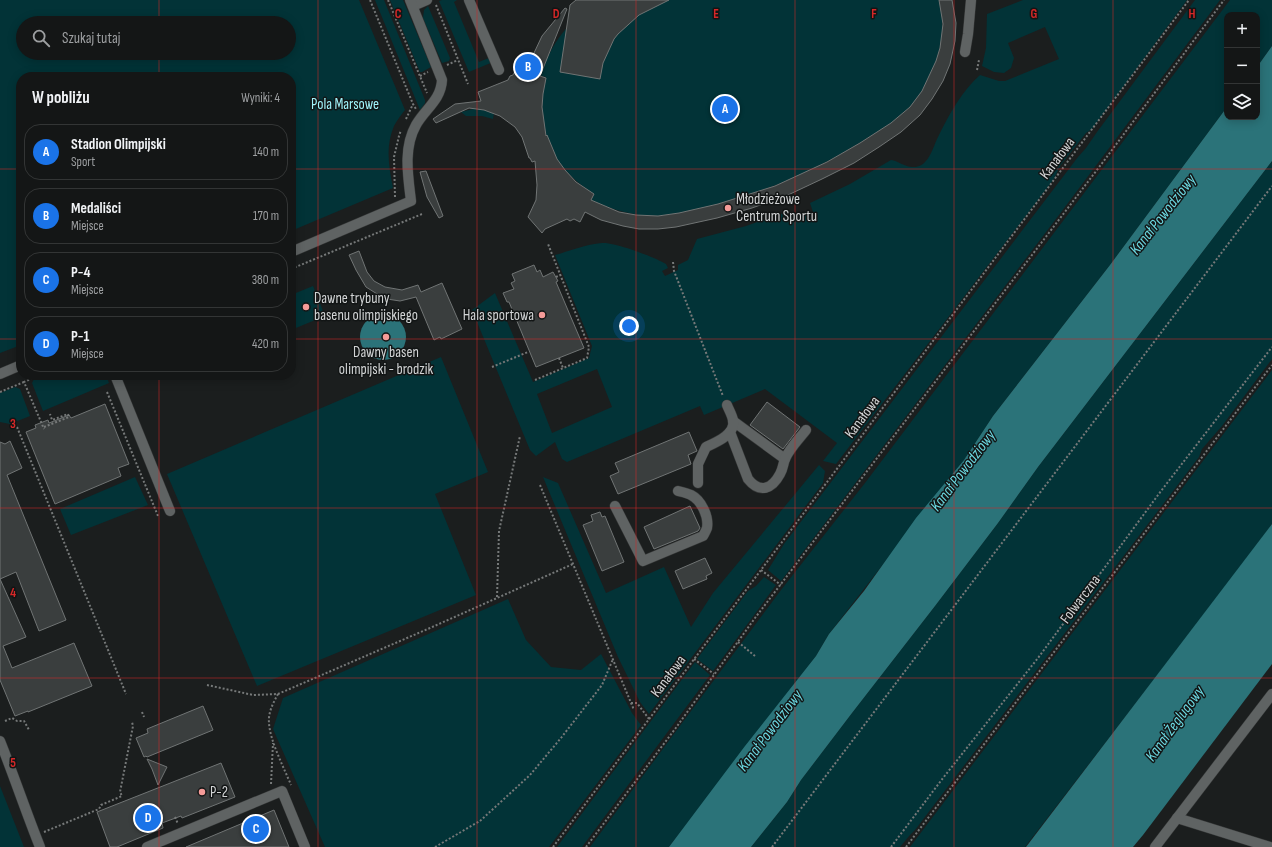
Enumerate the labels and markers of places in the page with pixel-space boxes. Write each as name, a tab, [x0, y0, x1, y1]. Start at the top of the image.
pin: B	[515, 52, 541, 82]
pin: A	[712, 94, 738, 124]
place label: Młodzieżowe Centrum Sportu	[736, 190, 817, 226]
marker: Młodzieżowe Centrum Sportu	[723, 203, 733, 213]
place label: Dawne trybuny basenu olimpijskiego	[314, 289, 418, 325]
marker: Dawne trybuny basenu olimpijskiego	[301, 302, 311, 312]
place label: Hala sportowa	[463, 306, 534, 325]
marker: Hala sportowa	[537, 310, 547, 320]
marker: Dawny basen olimpijski - brodzik	[381, 332, 391, 342]
place label: Dawny basen olimpijski - brodzik	[339, 343, 433, 379]
place label: P-2	[210, 783, 228, 802]
marker: P-2	[197, 787, 207, 797]
pin: D	[135, 803, 161, 833]
pin: C	[243, 814, 269, 844]

